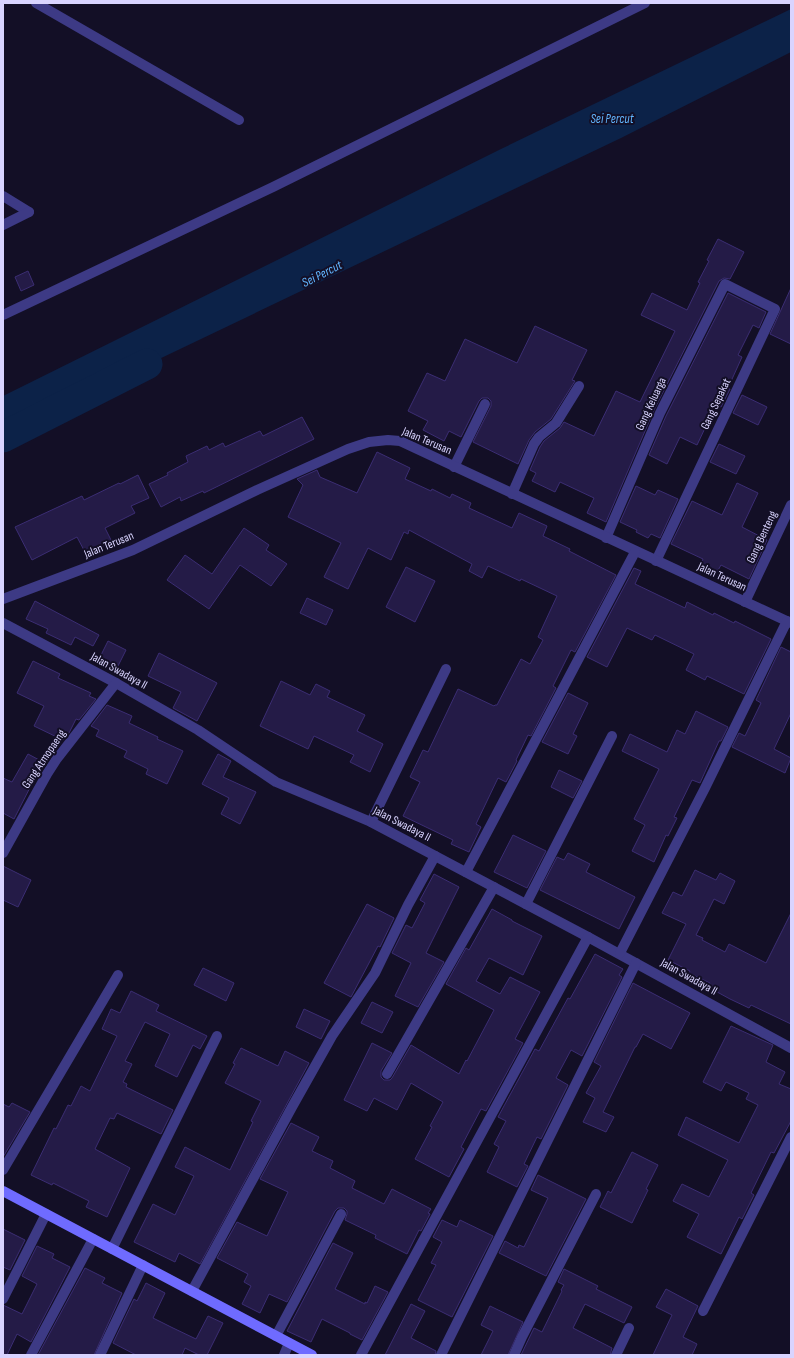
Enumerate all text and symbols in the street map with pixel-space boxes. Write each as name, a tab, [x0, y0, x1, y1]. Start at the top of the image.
water label: Sei Percut	[590, 111, 635, 127]
water label: Sei Percut	[299, 257, 346, 291]
street label: Gang Keluarga	[632, 375, 670, 433]
street label: Gang Sepakat	[698, 376, 735, 432]
street label: Jalan Terusan	[399, 423, 454, 458]
street label: Gang Benteng	[743, 508, 781, 566]
street label: Jalan Terusan	[81, 528, 136, 562]
street label: Jalan Terusan	[694, 559, 749, 595]
street label: Jalan Swadaya II	[87, 649, 150, 693]
street label: Gang Atmopaeng	[19, 726, 69, 791]
street label: Jalan Swadaya II	[370, 803, 433, 845]
street label: Jalan Swadaya II	[657, 955, 720, 999]

